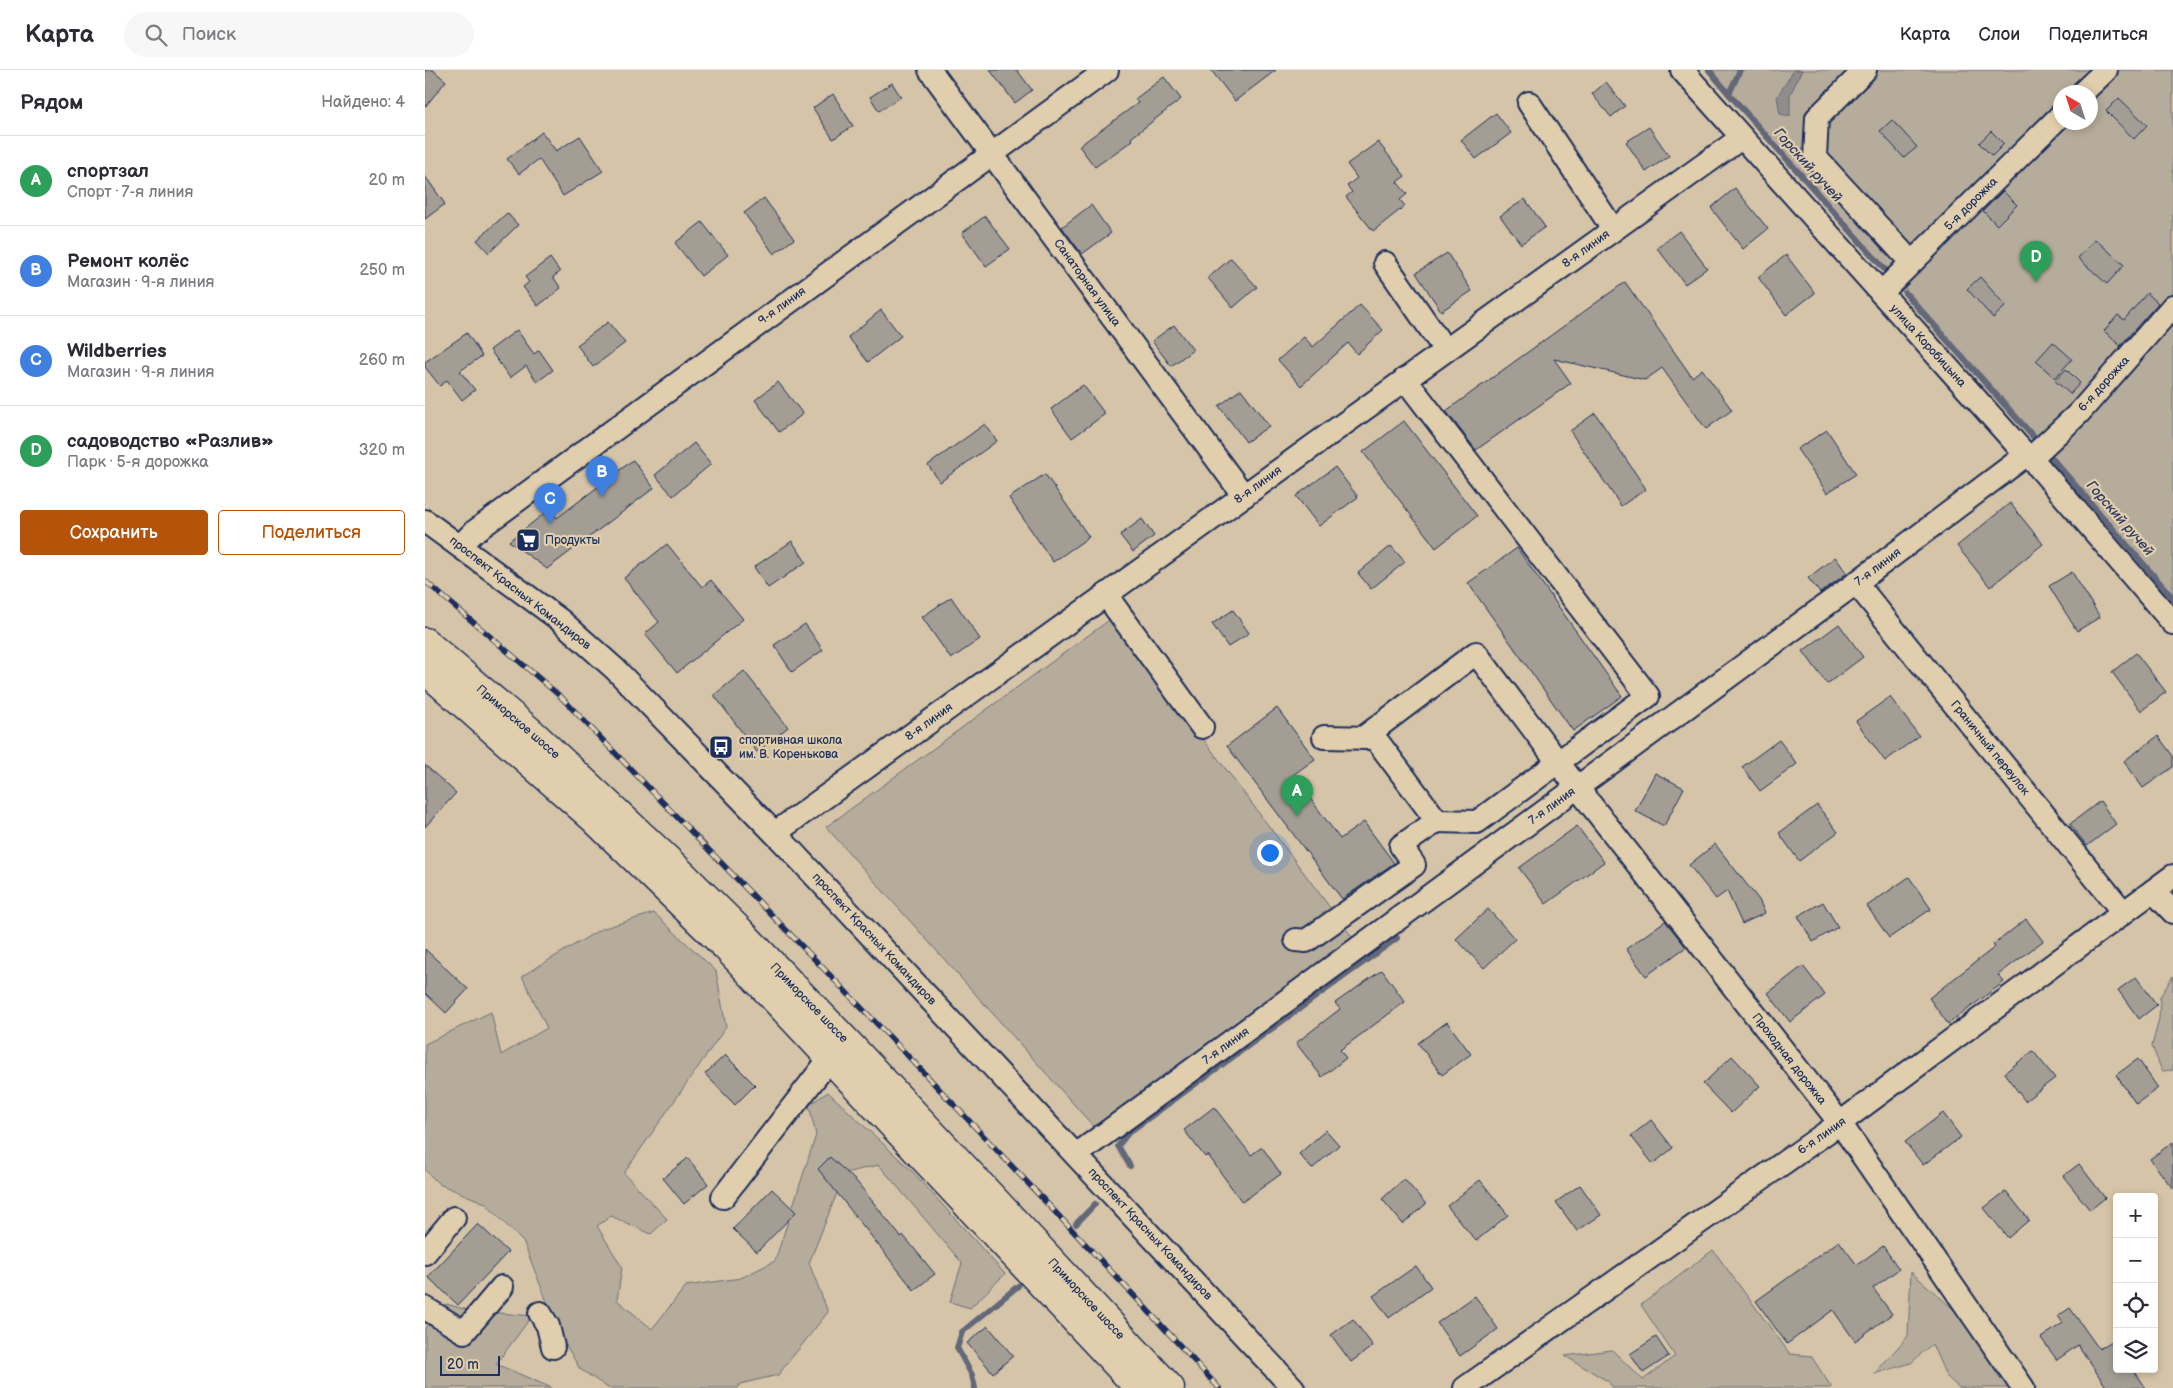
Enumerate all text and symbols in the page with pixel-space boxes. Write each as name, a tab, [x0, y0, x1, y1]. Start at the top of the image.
search box	[124, 12, 474, 57]
text: Карта	[25, 20, 94, 49]
icon: search	[142, 21, 170, 49]
text: Поиск	[182, 23, 236, 46]
text: Карта	[1900, 24, 1950, 45]
text: Слои	[1978, 24, 2020, 45]
text: Поделиться	[2048, 24, 2148, 45]
north arrow	[2053, 85, 2098, 130]
text: Рядом	[20, 90, 83, 115]
text: Найдено: 4	[321, 93, 405, 112]
water label: Горский ручей	[1770, 124, 1846, 206]
text: спортзал	[67, 160, 149, 183]
text: A	[31, 171, 41, 190]
text: 20 m	[369, 171, 405, 190]
street label: 5-я дорожка	[1941, 174, 2001, 234]
text: Спорт · 7-я линия	[67, 183, 193, 202]
street label: 8-я линия	[1559, 227, 1613, 271]
street label: Санаторная улица	[1050, 236, 1124, 330]
pin: D	[2020, 241, 2052, 282]
text: Ремонт колёс	[67, 250, 189, 273]
text: B	[30, 261, 42, 280]
text: 250 m	[359, 261, 405, 280]
text: Магазин · 9-я линия	[67, 273, 214, 292]
street label: 9-я линия	[755, 284, 809, 328]
street label: улица Коробицына	[1887, 301, 1969, 391]
text: Wildberries	[67, 340, 167, 363]
text: C	[30, 351, 42, 370]
text: 260 m	[359, 351, 405, 370]
street label: 6-я дорожка	[2075, 353, 2133, 415]
text: Магазин · 9-я линия	[67, 363, 214, 382]
text: садоводство «Разлив»	[67, 430, 274, 453]
text: D	[30, 441, 42, 460]
text: 320 m	[359, 441, 405, 460]
text: Парк · 5-я дорожка	[67, 453, 209, 472]
pin: B	[586, 456, 618, 497]
street label: 8-я линия	[1231, 463, 1285, 507]
water label: Горский ручей	[2083, 477, 2157, 559]
pin: C	[534, 483, 566, 524]
button: Сохранить	[20, 510, 208, 555]
button: Поделиться	[218, 510, 405, 555]
supermarket icon: Продукты	[515, 527, 541, 553]
street label: проспект Красных Командиров	[446, 533, 594, 653]
place label: Продукты	[545, 533, 600, 548]
street label: 7-я линия	[1852, 545, 1904, 589]
street label: Приморское шоссе	[473, 682, 563, 763]
street label: Граничный переулок	[1947, 698, 2033, 799]
street label: 8-я линия	[902, 700, 956, 744]
place label: спортивная школа им. В. Коренькова	[739, 733, 842, 762]
bus stop icon: спортивная школа им. В. Коренькова	[708, 734, 734, 760]
pin: A	[1281, 775, 1313, 816]
street label: 7-я линия	[1526, 784, 1578, 828]
your location	[1257, 840, 1283, 866]
street label: проспект Красных Командиров	[809, 870, 940, 1009]
street label: Приморское шоссе	[767, 960, 851, 1046]
street label: Проходная дорожка	[1749, 1010, 1829, 1108]
street label: 7-я линия	[1200, 1024, 1252, 1068]
street label: 6-я линия	[1795, 1114, 1849, 1158]
street label: проспект Красных Командиров	[1085, 1165, 1216, 1304]
map controls	[2113, 1193, 2158, 1373]
button: +	[2113, 1193, 2158, 1238]
button: −	[2113, 1238, 2158, 1283]
street label: Приморское шоссе	[1044, 1255, 1128, 1343]
button: locate	[2113, 1283, 2158, 1328]
button: layers	[2113, 1328, 2158, 1373]
scale bar	[440, 1353, 500, 1376]
text: 20 m	[447, 1356, 479, 1373]

